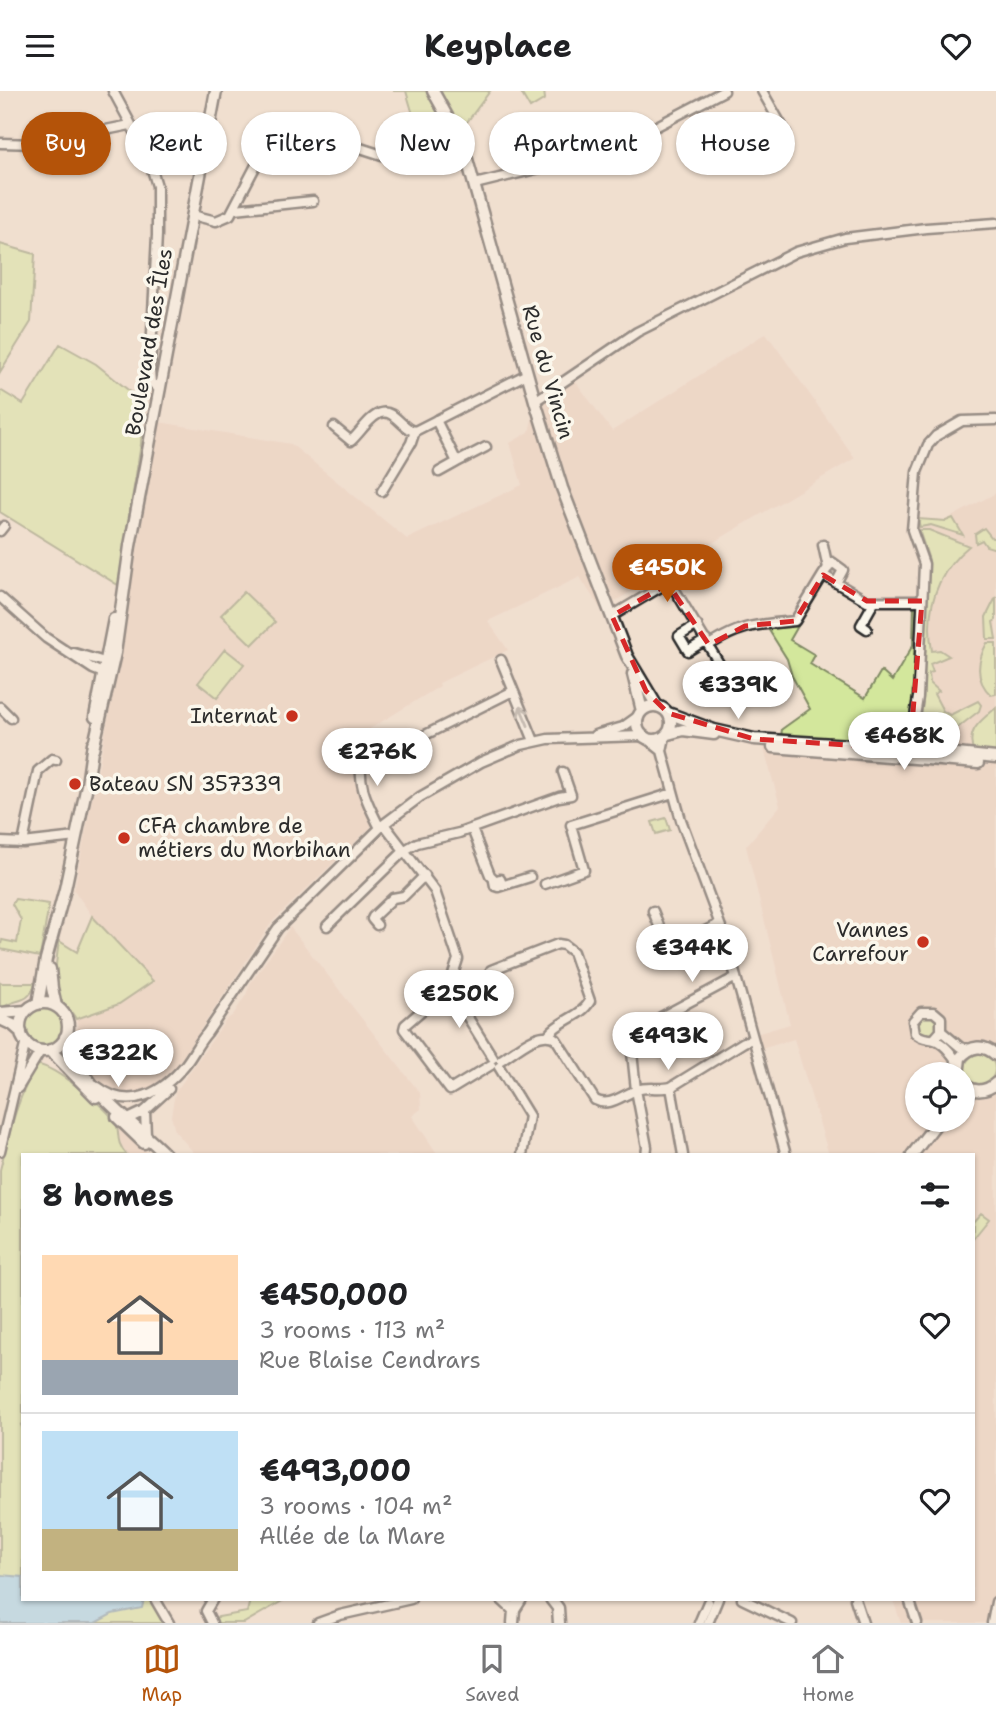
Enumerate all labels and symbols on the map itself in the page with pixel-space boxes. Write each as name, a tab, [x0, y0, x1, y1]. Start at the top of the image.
street label: Boulevard des Îles	[118, 246, 179, 438]
street label: Rue du Vincin	[515, 302, 581, 443]
pin: €450K	[618, 545, 716, 604]
pin: €339K	[689, 661, 787, 721]
place label: Internat	[190, 702, 278, 730]
one-way arrow	[517, 706, 530, 728]
marker: Internat	[284, 708, 300, 724]
pin: €468K	[855, 713, 953, 772]
pin: €276K	[328, 729, 426, 788]
place label: Bateau SN 357339	[89, 770, 282, 798]
marker: Bateau SN 357339	[67, 776, 83, 792]
place label: CFA chambre de métiers du Morbihan	[138, 812, 351, 864]
marker: CFA chambre de métiers du Morbihan	[116, 830, 132, 846]
place label: Vannes Carrefour	[812, 916, 909, 968]
pin: €344K	[643, 925, 741, 984]
marker: Vannes Carrefour	[915, 934, 931, 950]
pin: €250K	[410, 971, 508, 1030]
pin: €493K	[619, 1013, 717, 1072]
pin: €322K	[69, 1030, 167, 1089]

